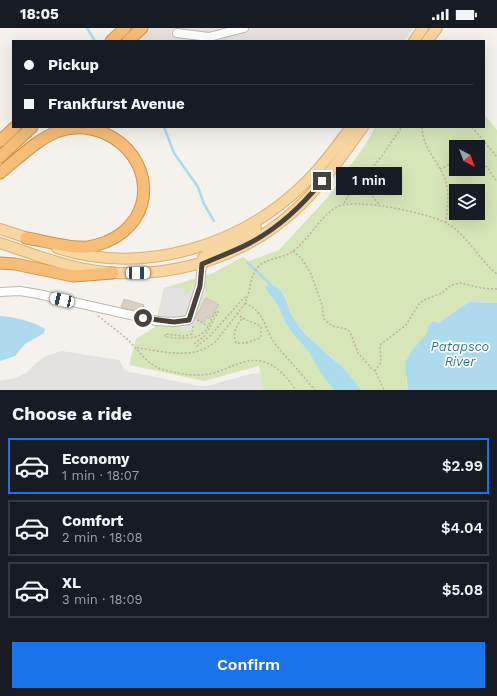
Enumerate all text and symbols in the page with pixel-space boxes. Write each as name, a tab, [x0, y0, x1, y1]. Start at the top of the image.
text: 18:05	[20, 5, 59, 23]
text: Pickup	[48, 56, 99, 74]
text: Frankfurst Avenue	[48, 95, 185, 113]
north arrow	[449, 140, 485, 176]
map controls	[449, 140, 485, 220]
callout: 1 min	[336, 167, 402, 195]
route end	[313, 172, 331, 190]
text: 1 min	[352, 173, 386, 188]
button: layers	[449, 184, 485, 220]
car	[126, 267, 150, 279]
car	[49, 291, 75, 309]
route start	[134, 309, 152, 327]
water label: Patapsco River	[431, 339, 489, 369]
text: Choose a ride	[12, 403, 132, 424]
icon: car	[14, 448, 50, 484]
text: Economy	[62, 450, 129, 468]
text: $2.99	[442, 457, 483, 475]
text: 1 min · 18:07	[62, 468, 139, 483]
icon: car	[14, 510, 50, 546]
text: Comfort	[62, 512, 123, 530]
text: $4.04	[441, 519, 483, 537]
text: 2 min · 18:08	[62, 530, 142, 545]
icon: car	[14, 572, 50, 608]
text: XL	[62, 574, 81, 592]
text: $5.08	[442, 581, 483, 599]
text: 3 min · 18:09	[62, 592, 142, 607]
button: Confirm	[12, 642, 485, 688]

